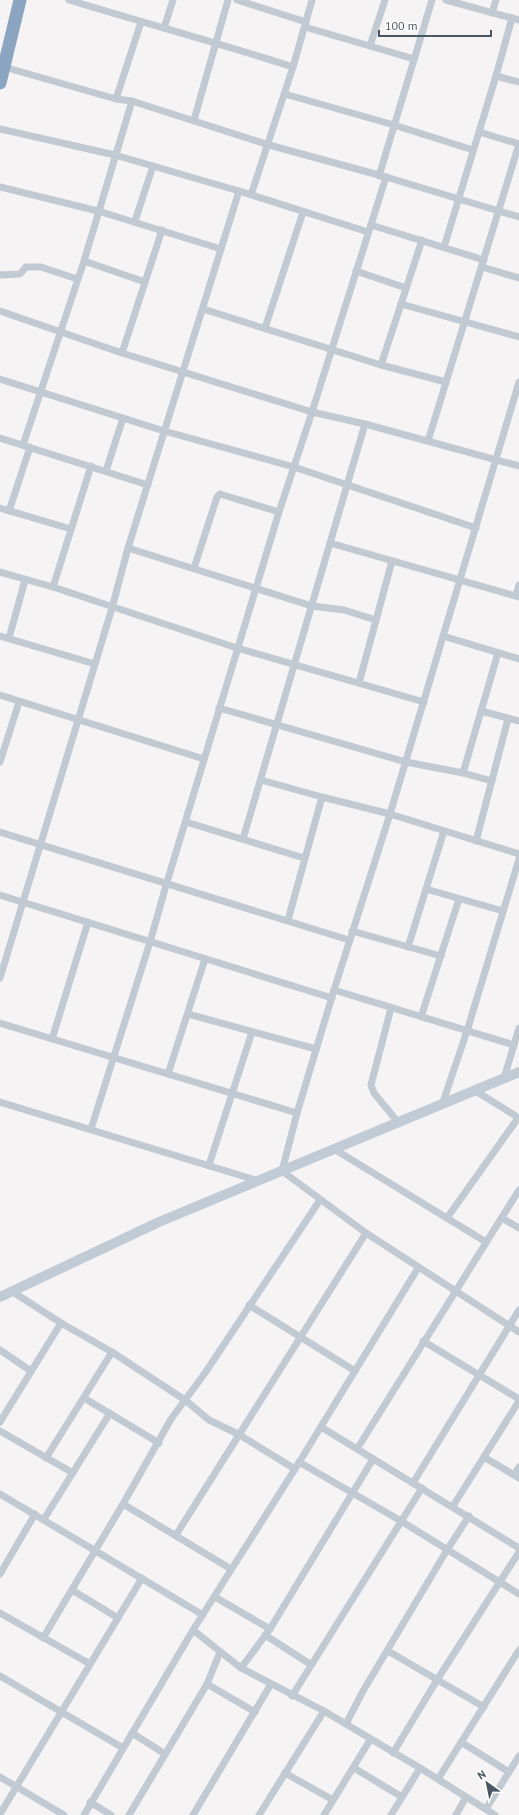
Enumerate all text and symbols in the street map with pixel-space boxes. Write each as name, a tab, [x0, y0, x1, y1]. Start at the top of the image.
scale bar	[379, 12, 491, 38]
text: 100 m	[385, 18, 418, 33]
north arrow	[467, 1763, 507, 1803]
text: N	[475, 1767, 488, 1782]

